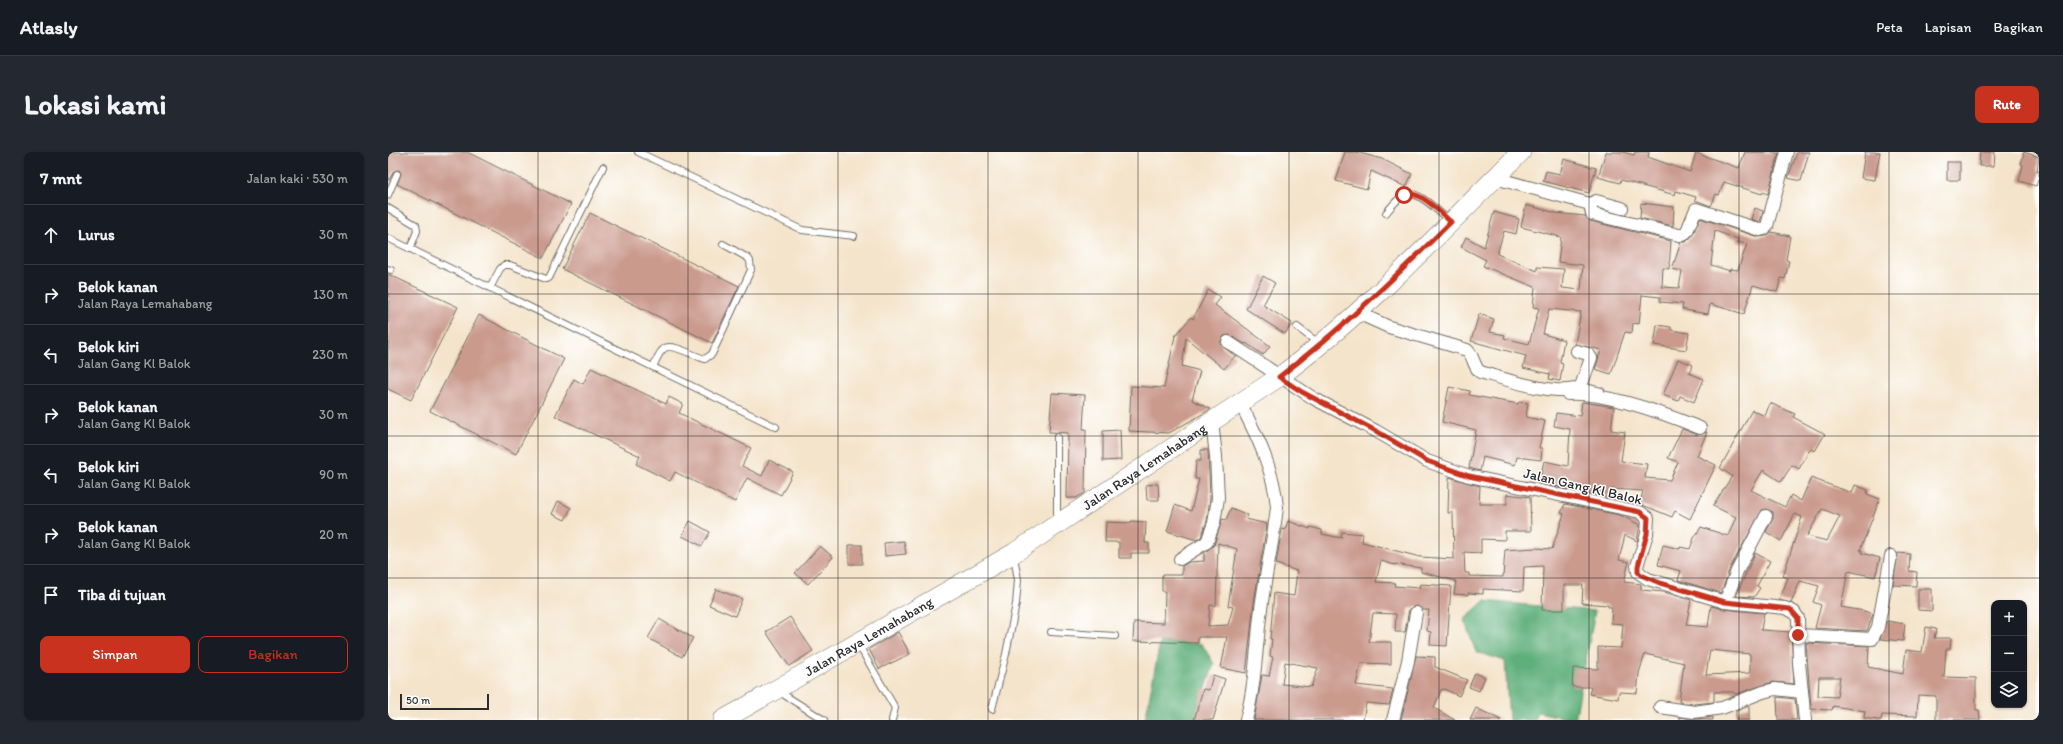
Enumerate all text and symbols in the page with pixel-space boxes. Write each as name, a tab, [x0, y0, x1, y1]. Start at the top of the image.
text: Atlasly	[20, 16, 77, 39]
text: Peta	[1876, 19, 1903, 36]
text: Lapisan	[1925, 19, 1972, 36]
text: Bagikan	[1994, 19, 2043, 36]
button: Rute	[1975, 86, 2039, 123]
text: Lokasi kami	[24, 87, 166, 121]
text: 7 mnt	[40, 168, 82, 188]
text: Jalan kaki · 530 m	[247, 171, 348, 186]
route start	[1395, 186, 1413, 204]
icon: ahead	[40, 224, 62, 246]
text: Lurus	[78, 226, 115, 244]
text: 30 m	[319, 227, 348, 242]
text: Belok kanan	[78, 278, 158, 296]
icon: right	[40, 284, 62, 306]
text: 130 m	[313, 287, 348, 302]
text: Jalan Raya Lemahabang	[78, 296, 212, 311]
text: Belok kiri	[78, 338, 139, 356]
icon: left	[40, 344, 62, 366]
text: 230 m	[312, 347, 348, 362]
text: Jalan Gang Kl Balok	[78, 356, 191, 371]
text: Belok kanan	[78, 398, 158, 416]
icon: right	[40, 404, 62, 426]
text: 30 m	[319, 407, 348, 422]
text: Jalan Gang Kl Balok	[78, 416, 191, 431]
street label: Jalan Raya Lemahabang	[1080, 419, 1210, 514]
text: Belok kiri	[78, 458, 139, 476]
icon: left	[40, 464, 62, 486]
street label: Jalan Gang Kl Balok	[1522, 465, 1645, 509]
text: 90 m	[319, 467, 348, 482]
text: Jalan Gang Kl Balok	[78, 476, 191, 491]
text: Belok kanan	[78, 518, 158, 536]
icon: right	[40, 524, 62, 546]
text: 20 m	[319, 527, 348, 542]
text: Jalan Gang Kl Balok	[78, 536, 191, 551]
icon: arrive	[40, 584, 62, 606]
text: Tiba di tujuan	[78, 586, 166, 604]
street label: Jalan Raya Lemahabang	[802, 593, 937, 680]
map controls	[1991, 600, 2027, 708]
button: +	[1991, 600, 2027, 636]
route end	[1789, 626, 1807, 644]
button: Simpan	[40, 636, 190, 673]
button: Bagikan	[198, 636, 348, 673]
button: −	[1991, 636, 2027, 672]
button: layers	[1991, 672, 2027, 708]
scale bar	[400, 692, 489, 711]
text: 50 m	[406, 694, 430, 707]

